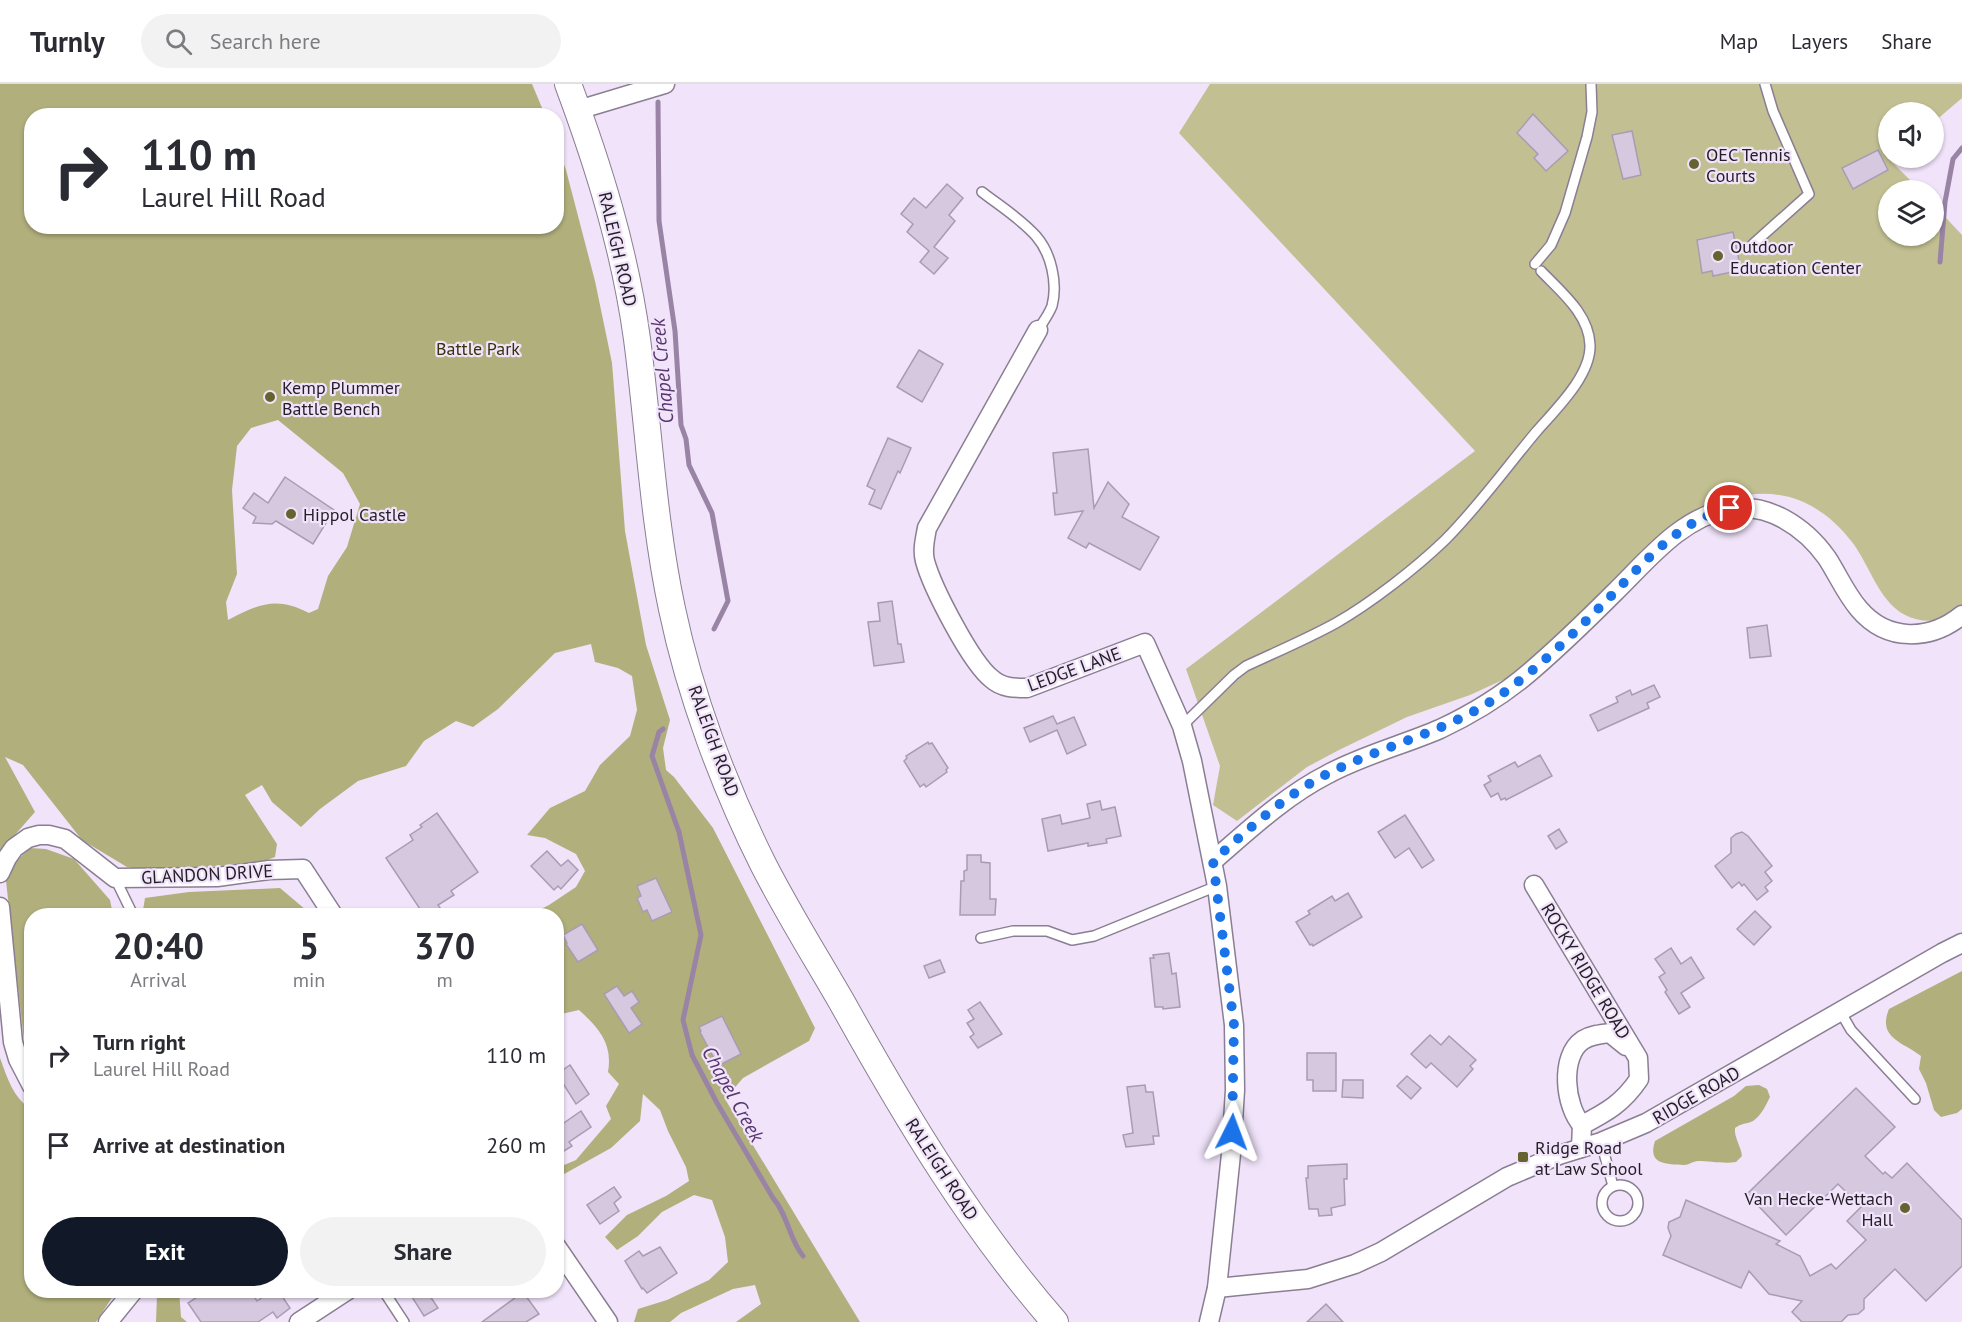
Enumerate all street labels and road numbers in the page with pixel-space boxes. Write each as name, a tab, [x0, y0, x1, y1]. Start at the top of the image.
street label: RALEIGH ROAD	[594, 189, 642, 309]
street label: LEDGE LANE	[1024, 641, 1124, 697]
street label: RALEIGH ROAD	[683, 682, 745, 800]
street label: GLANDON DRIVE	[141, 859, 273, 889]
street label: ROCKY RIDGE ROAD	[1536, 899, 1636, 1043]
street label: RIDGE ROAD	[1648, 1061, 1744, 1129]
street label: RALEIGH ROAD	[901, 1114, 983, 1224]

